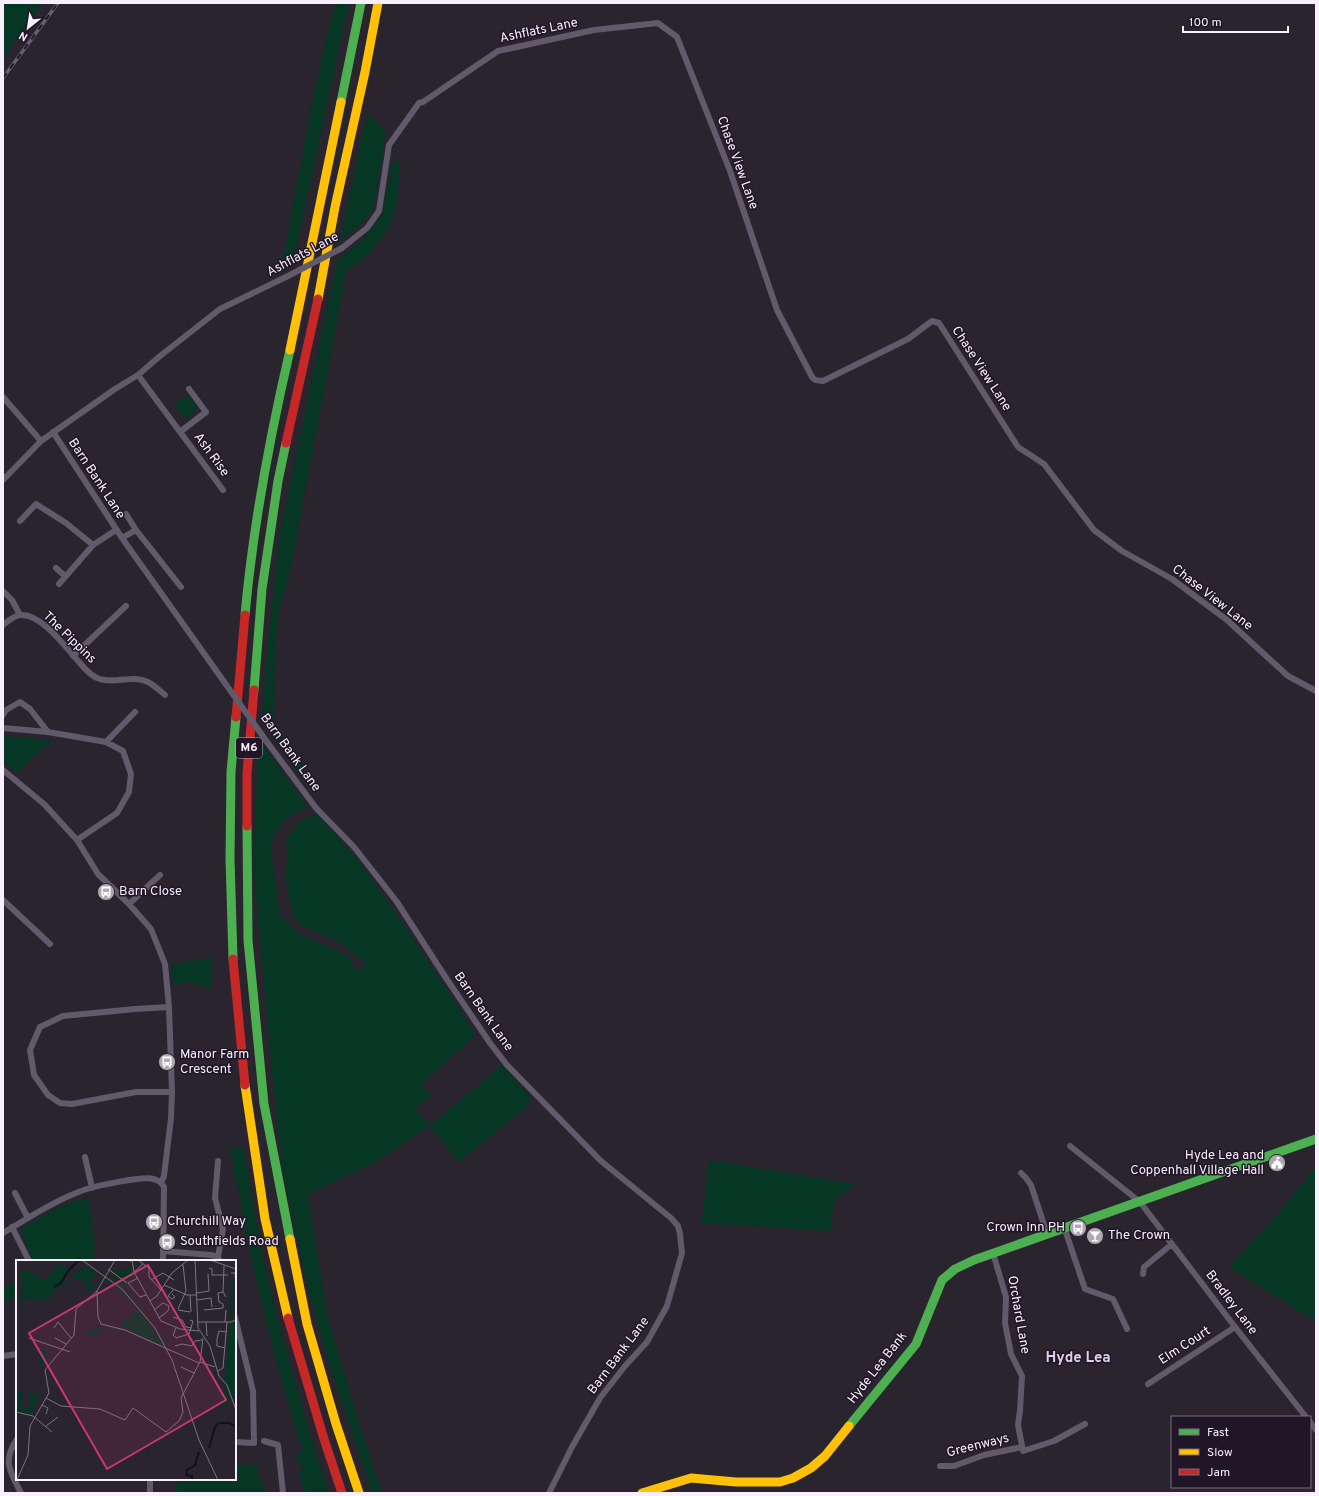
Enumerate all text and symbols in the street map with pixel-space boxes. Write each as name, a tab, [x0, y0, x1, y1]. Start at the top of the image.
north arrow	[8, 8, 48, 48]
scale bar	[1183, 8, 1288, 34]
street label: Ashflats Lane	[499, 15, 579, 47]
text: 100 m	[1189, 15, 1222, 31]
text: N	[17, 28, 30, 44]
street label: Chase View Lane	[713, 114, 761, 212]
street label: Ashflats Lane	[264, 229, 342, 281]
street label: Chase View Lane	[948, 324, 1014, 414]
street label: Ash Rise	[190, 430, 232, 480]
street label: Barn Bank Lane	[64, 436, 128, 522]
street label: Chase View Lane	[1168, 562, 1256, 634]
street label: The Pippins	[39, 609, 99, 667]
street label: Barn Bank Lane	[256, 711, 324, 795]
road number: M6	[236, 738, 262, 758]
bus stop icon: Barn Close	[96, 882, 116, 902]
place label: Barn Close	[119, 884, 182, 900]
street label: Barn Bank Lane	[450, 969, 516, 1055]
place label: Manor Farm Crescent	[180, 1047, 249, 1078]
bus stop icon: Manor Farm Crescent	[157, 1052, 177, 1072]
place label: Hyde Lea and Coppenhall Village Hall	[1130, 1148, 1264, 1179]
public building icon: Hyde Lea and Coppenhall Village Hall	[1267, 1153, 1287, 1173]
bus stop icon: Churchill Way	[144, 1212, 164, 1232]
place label: Churchill Way	[167, 1214, 246, 1230]
bus stop icon: Crown Inn PH	[1068, 1218, 1088, 1238]
place label: Crown Inn PH	[986, 1220, 1065, 1236]
bar icon: The Crown	[1085, 1226, 1105, 1246]
place label: The Crown	[1108, 1228, 1170, 1244]
bus stop icon: Southfields Road	[157, 1232, 177, 1252]
place label: Southfields Road	[180, 1234, 279, 1250]
inset map	[16, 1260, 236, 1480]
street label: Bradley Lane	[1202, 1268, 1260, 1338]
street label: Orchard Lane	[1003, 1275, 1033, 1355]
street label: Barn Bank Lane	[585, 1314, 653, 1398]
street label: Elm Court	[1156, 1323, 1214, 1369]
street label: Hyde Lea Bank	[845, 1329, 911, 1407]
district label: Hyde Lea	[1045, 1349, 1111, 1368]
legend	[1171, 1416, 1311, 1488]
text: Fast	[1207, 1425, 1229, 1441]
street label: Greenways	[945, 1431, 1011, 1461]
text: Slow	[1207, 1445, 1233, 1461]
text: Jam	[1207, 1465, 1230, 1481]

